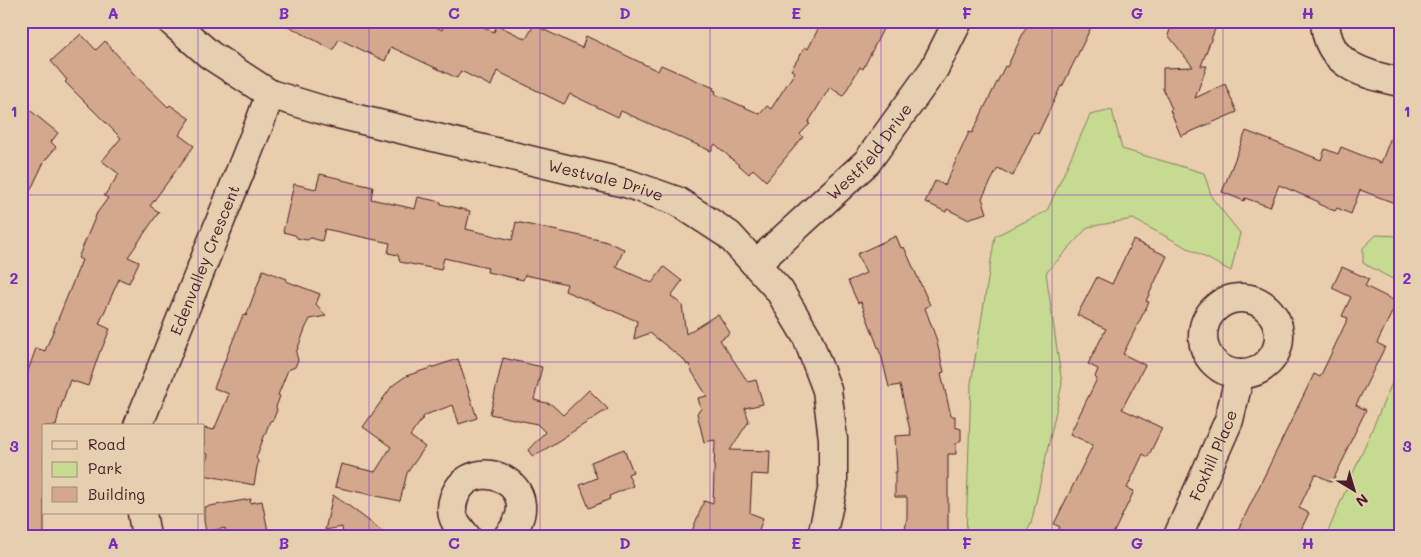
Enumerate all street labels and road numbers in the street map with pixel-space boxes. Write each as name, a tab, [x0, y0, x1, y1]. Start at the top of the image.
street label: Westfield Drive	[822, 99, 916, 204]
street label: Westvale Drive	[546, 154, 666, 205]
street label: Edenvalley Crescent	[165, 181, 244, 338]
street label: Foxhill Place	[1184, 408, 1241, 504]

